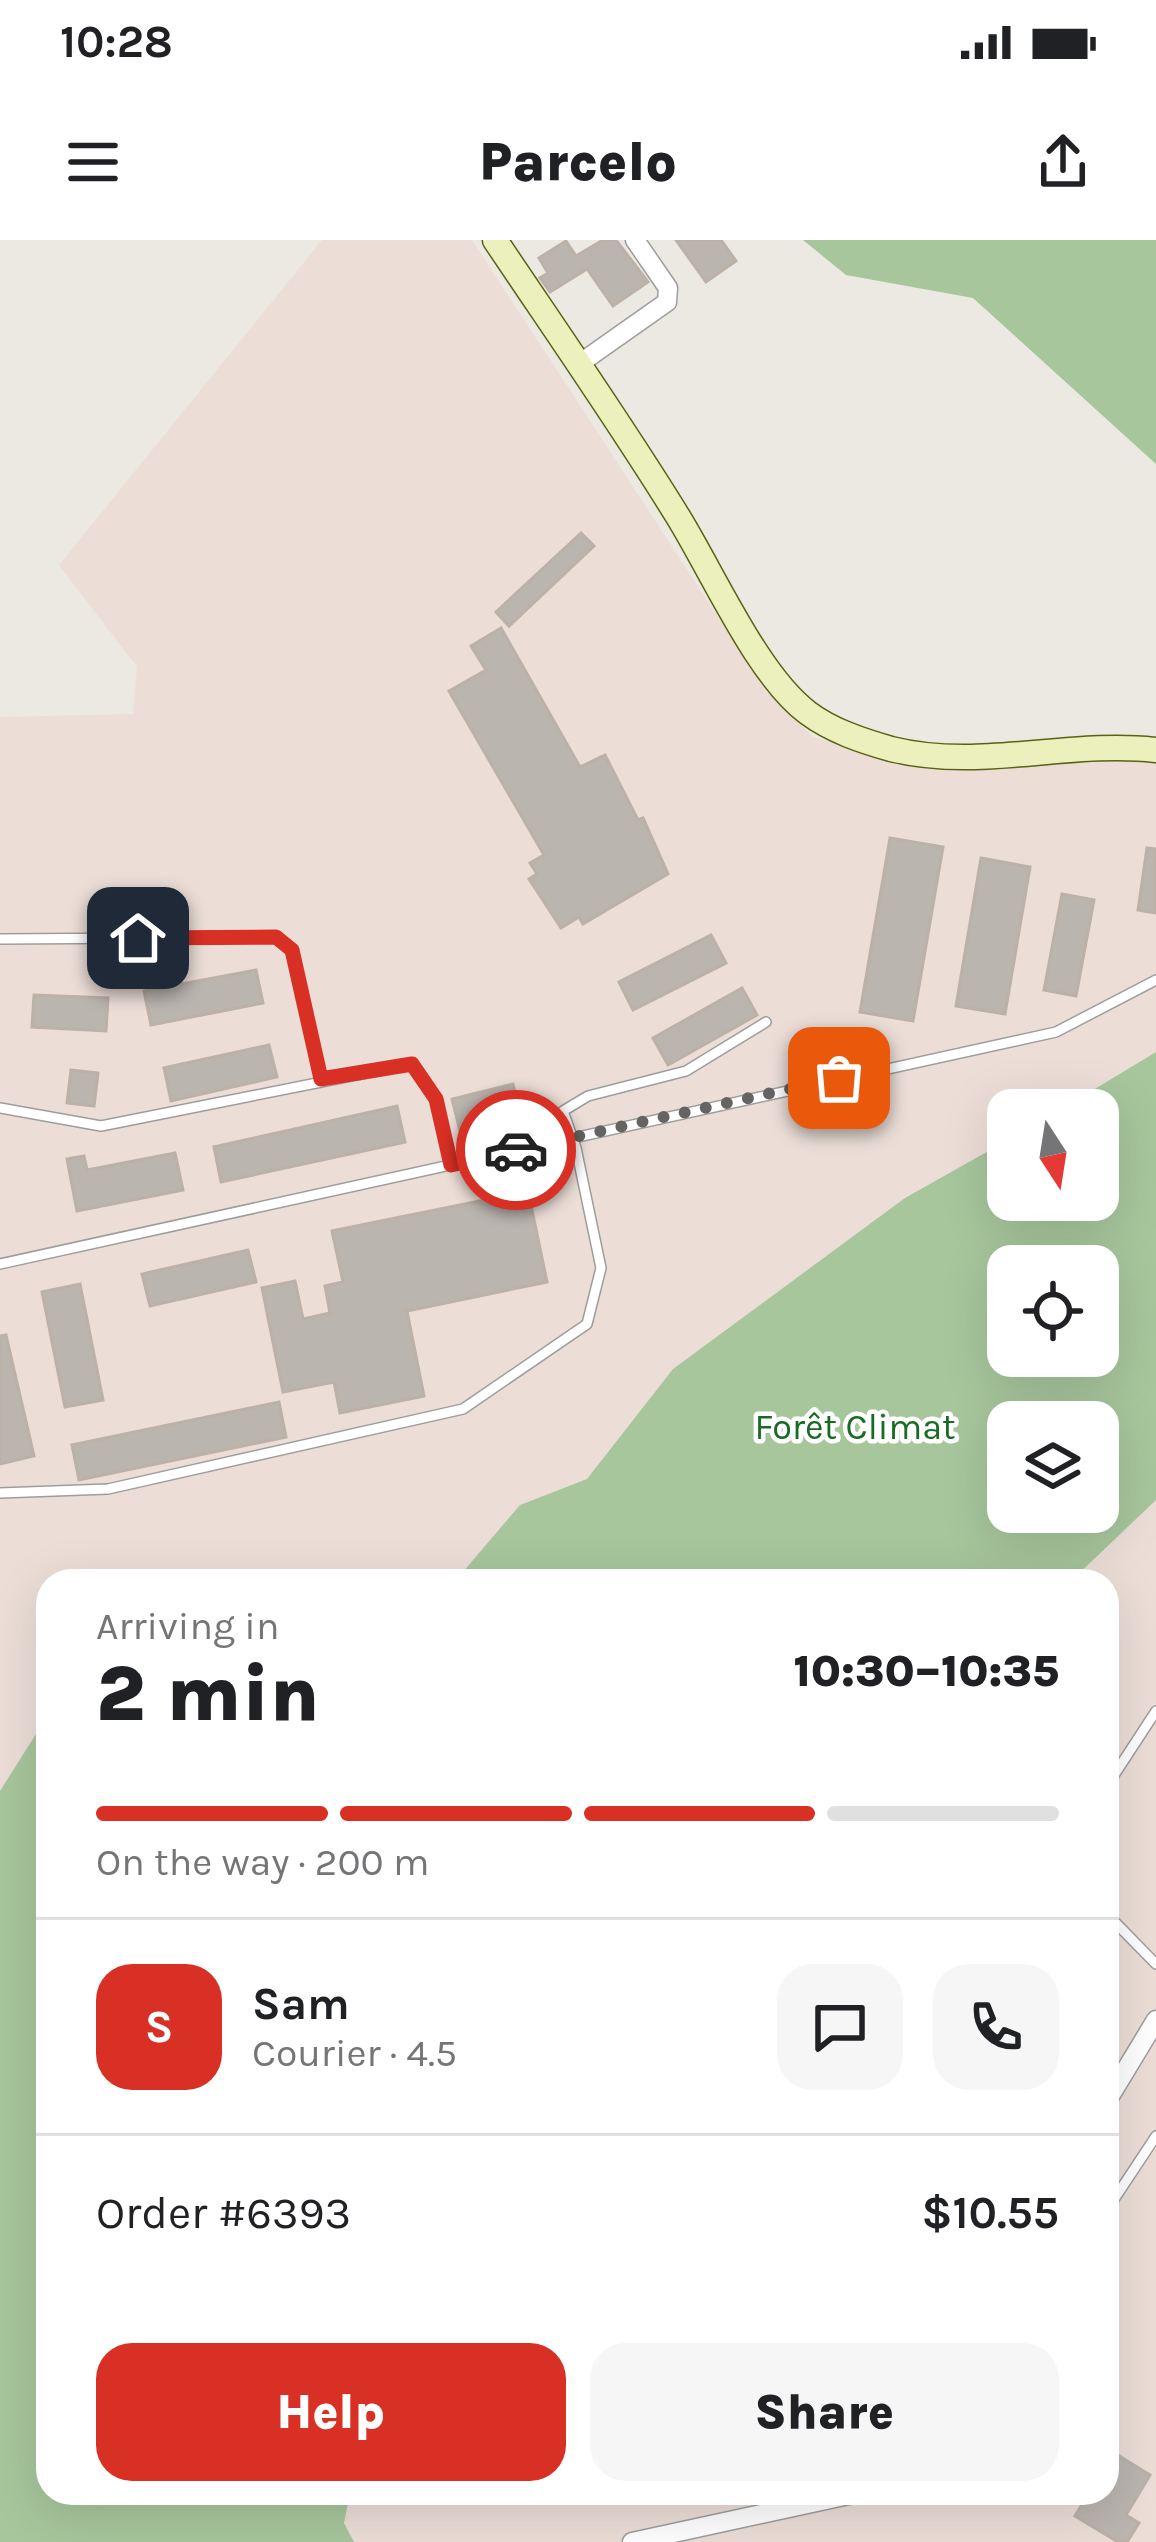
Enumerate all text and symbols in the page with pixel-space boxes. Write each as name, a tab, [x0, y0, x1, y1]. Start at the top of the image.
text: 10:28	[60, 16, 173, 68]
icon: menu	[60, 129, 126, 195]
icon: share	[1030, 129, 1096, 195]
text: Parcelo	[479, 130, 677, 194]
pin	[87, 887, 189, 989]
icon: home	[105, 905, 171, 971]
pin	[788, 1027, 890, 1129]
icon: bag	[806, 1045, 872, 1111]
north arrow	[987, 1089, 1119, 1221]
map controls	[987, 1089, 1119, 1533]
courier	[456, 1090, 576, 1210]
icon: car	[483, 1117, 549, 1183]
button: locate	[987, 1245, 1119, 1377]
button: layers	[987, 1401, 1119, 1533]
park label: Forêt Climat	[754, 1406, 956, 1448]
text: Arriving in	[96, 1603, 279, 1649]
text: 10:30–10:35	[793, 1645, 1059, 1697]
text: 2 min	[96, 1648, 320, 1740]
text: On the way · 200 m	[96, 1839, 429, 1885]
button: chat	[777, 1964, 903, 2090]
button: phone	[933, 1964, 1059, 2090]
text: Sam	[252, 1978, 350, 2030]
text: S	[145, 2001, 173, 2053]
text: Courier · 4.5	[252, 2030, 457, 2076]
text: Order #6393	[96, 2187, 351, 2239]
text: $10.55	[921, 2187, 1059, 2239]
button: Help	[96, 2343, 566, 2481]
button: Share	[590, 2343, 1059, 2481]

